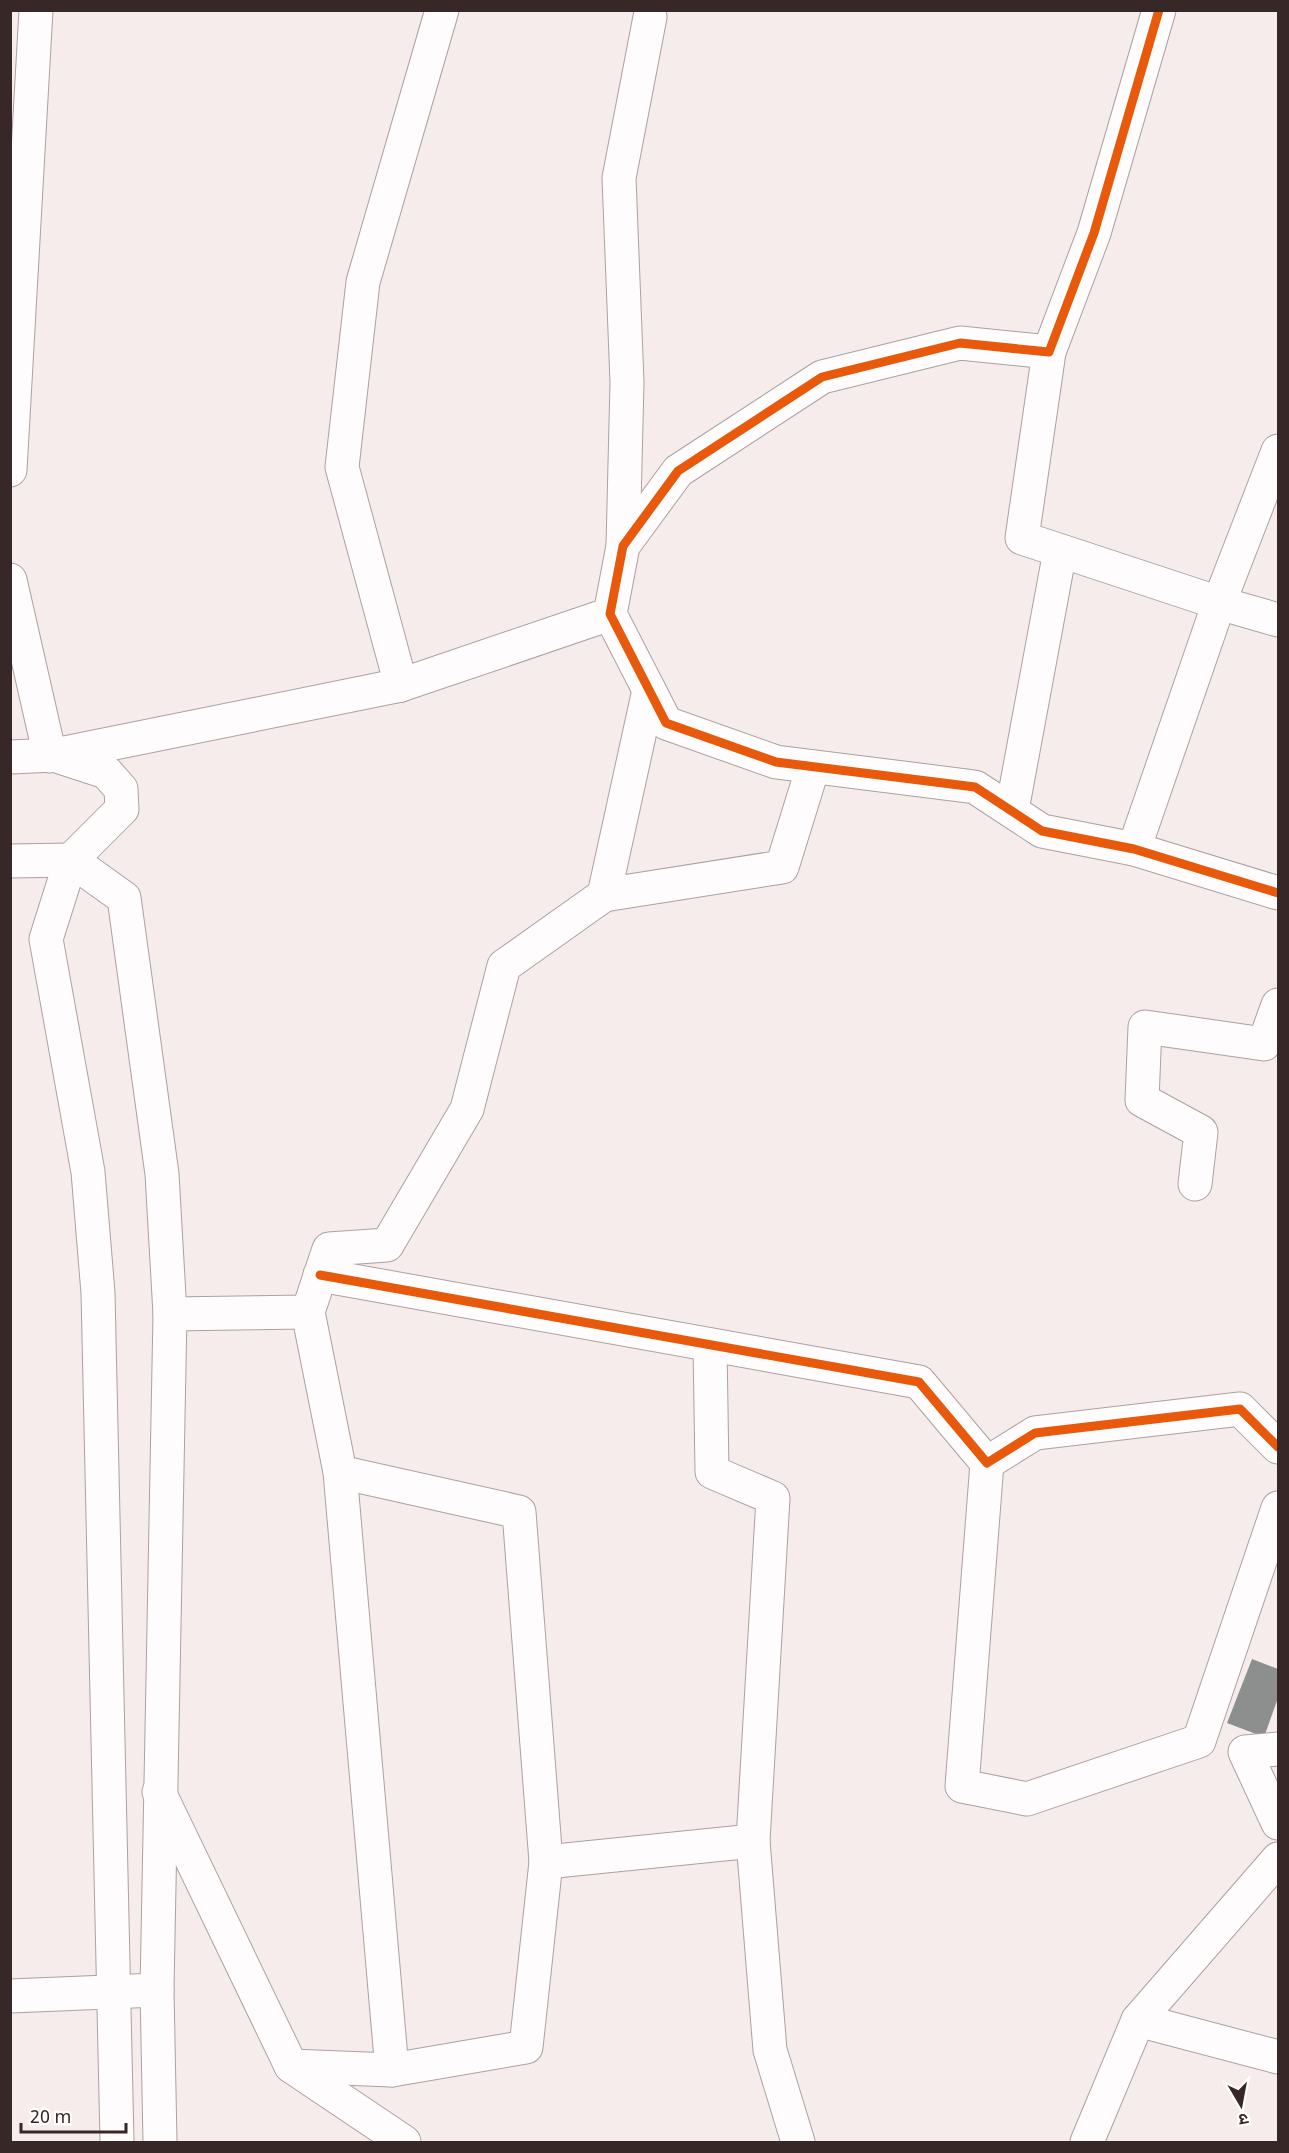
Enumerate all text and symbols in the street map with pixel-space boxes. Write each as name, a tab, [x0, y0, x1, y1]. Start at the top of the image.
north arrow	[1211, 2075, 1271, 2135]
scale bar	[21, 2096, 126, 2134]
text: उ	[1236, 2106, 1250, 2129]
text: 20 m	[30, 2107, 71, 2130]

